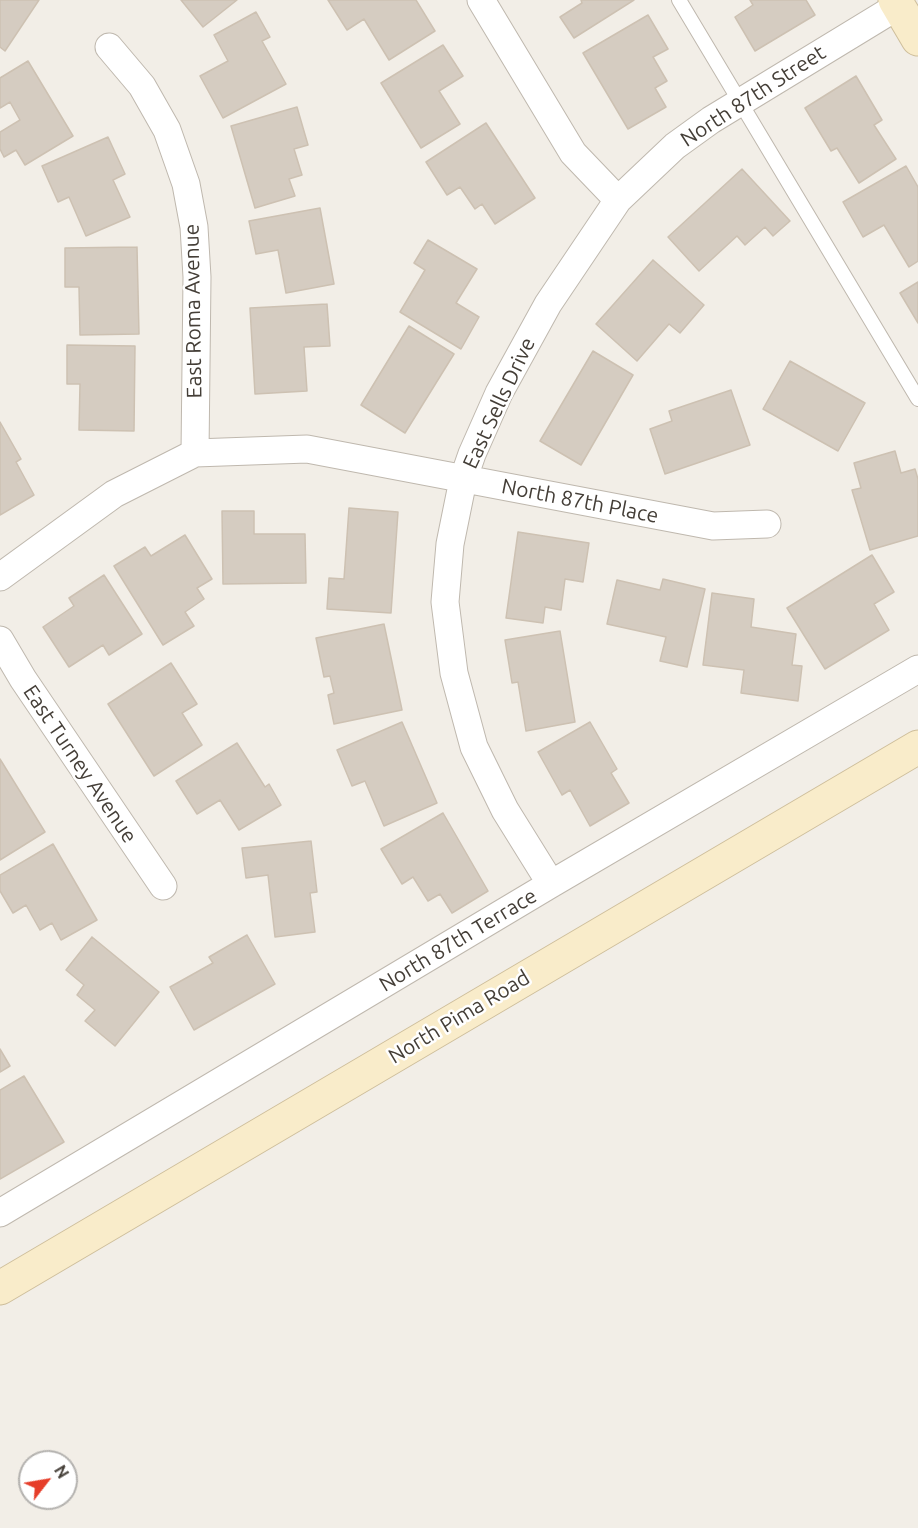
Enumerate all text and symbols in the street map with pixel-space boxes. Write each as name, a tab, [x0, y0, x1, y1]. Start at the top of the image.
street label: North 87th Street	[676, 40, 830, 152]
street label: East Roma Avenue	[179, 224, 207, 398]
street label: East Sells Drive	[458, 333, 540, 473]
street label: North 87th Place	[499, 473, 661, 529]
street label: East Turney Avenue	[18, 680, 142, 848]
street label: North 87th Terrace	[375, 883, 541, 997]
street label: North Pima Road	[384, 965, 534, 1069]
north arrow	[18, 1450, 78, 1510]
text: N	[51, 1462, 73, 1482]

